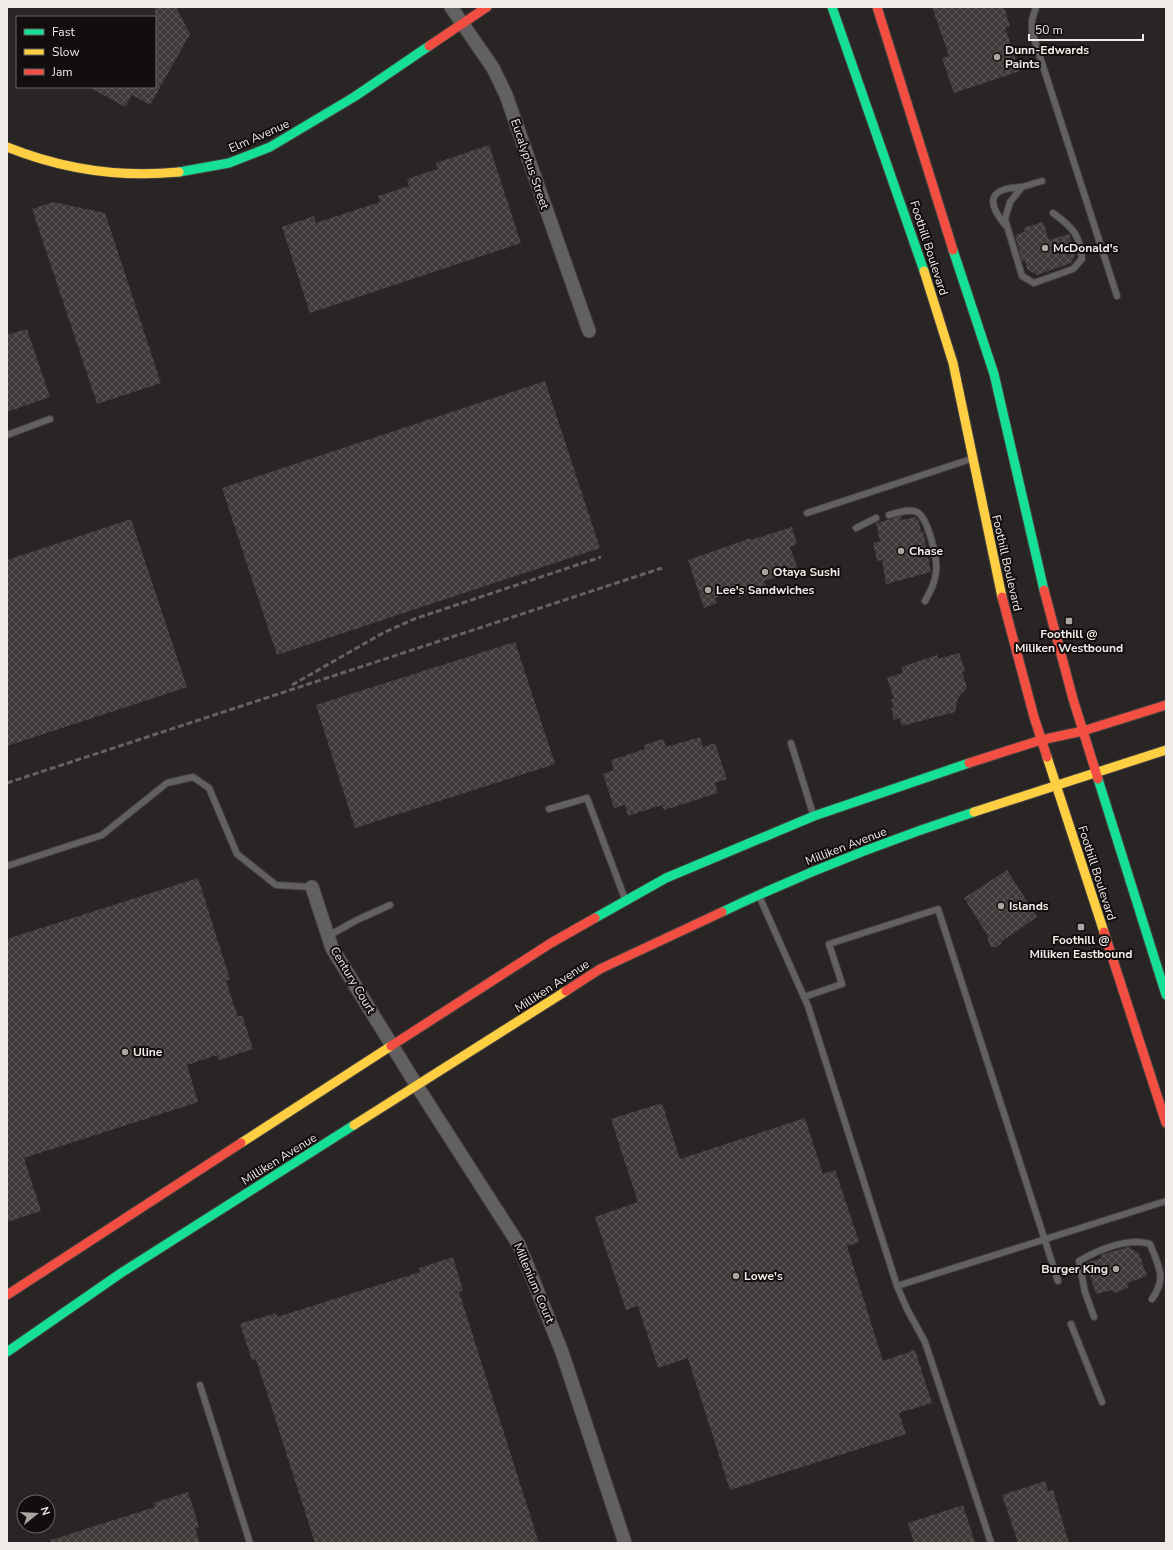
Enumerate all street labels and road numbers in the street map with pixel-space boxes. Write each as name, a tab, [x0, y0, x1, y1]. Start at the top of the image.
street label: Elm Avenue	[226, 116, 292, 156]
street label: Eucalyptus Street	[507, 117, 553, 212]
street label: Foothill Boulevard	[906, 199, 952, 297]
street label: Foothill Boulevard	[988, 513, 1026, 613]
street label: Milliken Avenue	[803, 823, 889, 869]
street label: Foothill Boulevard	[1074, 824, 1120, 922]
street label: Century Court	[327, 943, 380, 1017]
street label: Milliken Avenue	[512, 956, 592, 1016]
street label: Milliken Avenue	[238, 1129, 320, 1189]
street label: Millenium Court	[510, 1240, 558, 1326]

